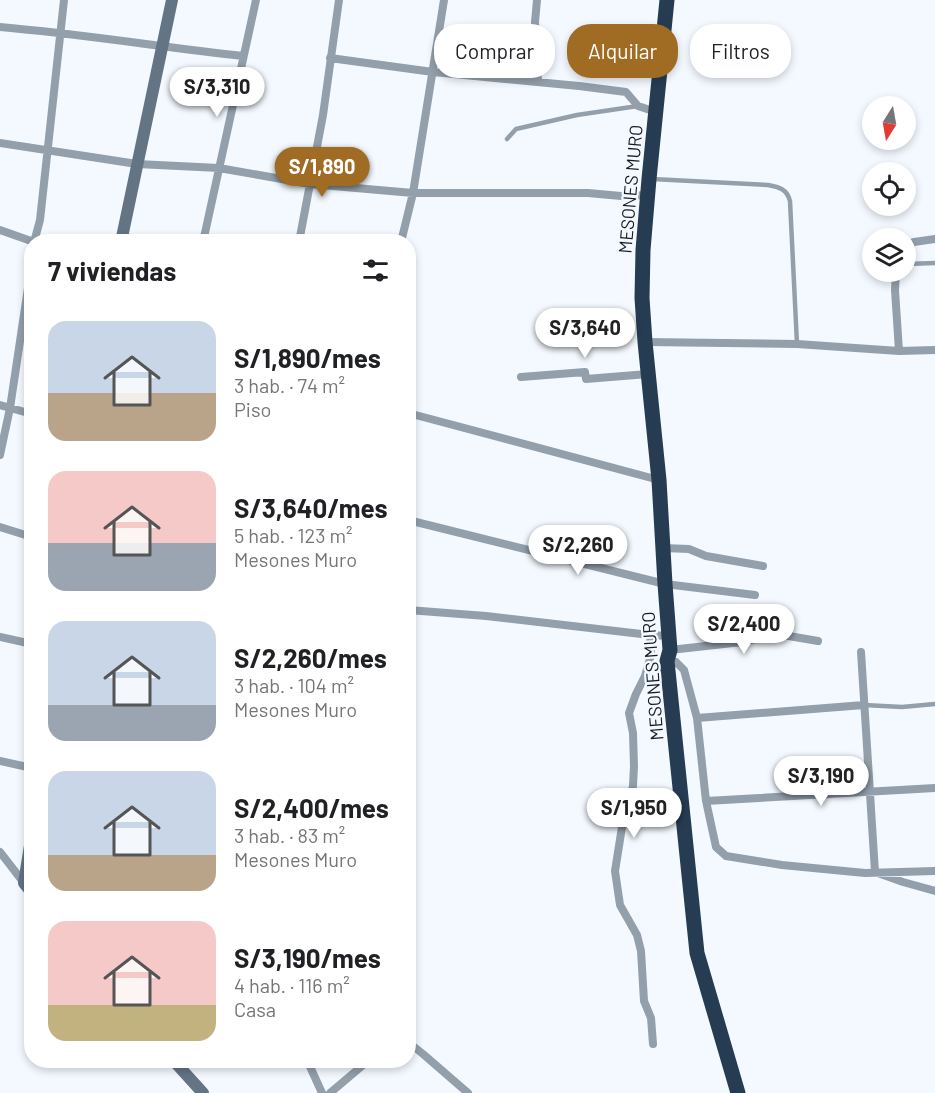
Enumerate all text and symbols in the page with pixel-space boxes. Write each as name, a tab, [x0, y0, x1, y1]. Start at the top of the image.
chip: Comprar	[434, 24, 555, 78]
chip: Alquilar	[567, 24, 678, 78]
chip: Filtros	[690, 24, 791, 78]
pin: S/3,310	[162, 67, 272, 118]
text: S/3,310	[184, 74, 250, 98]
north arrow	[862, 96, 916, 150]
map controls	[862, 96, 916, 282]
street label: MESONES MURO	[613, 124, 647, 254]
pin: S/1,890	[267, 147, 377, 198]
text: S/1,890	[289, 154, 355, 178]
button: locate	[862, 162, 916, 216]
button: layers	[862, 228, 916, 282]
icon: filters	[359, 254, 392, 287]
text: 7 viviendas	[48, 255, 176, 286]
pin: S/3,640	[530, 308, 640, 359]
text: S/3,640	[549, 315, 621, 339]
text: S/1,890/mes	[234, 342, 381, 373]
icon: home	[96, 345, 168, 417]
text: 3 hab. · 74 m²	[234, 373, 345, 397]
text: Piso	[234, 397, 271, 421]
text: S/3,640/mes	[234, 492, 387, 523]
icon: home	[96, 495, 168, 567]
text: 5 hab. · 123 m²	[234, 523, 353, 547]
pin: S/2,260	[523, 525, 633, 576]
text: S/2,260	[542, 532, 614, 556]
text: Mesones Muro	[234, 547, 357, 571]
pin: S/2,400	[689, 604, 799, 655]
street label: MESONES MURO	[637, 611, 667, 741]
text: S/2,400	[708, 611, 780, 635]
text: S/2,260/mes	[234, 642, 387, 673]
icon: home	[96, 645, 168, 717]
text: 3 hab. · 104 m²	[234, 673, 354, 697]
text: Mesones Muro	[234, 697, 357, 721]
pin: S/3,190	[766, 756, 876, 807]
text: S/3,190	[788, 763, 854, 787]
pin: S/1,950	[579, 788, 689, 839]
text: S/2,400/mes	[234, 792, 389, 823]
icon: home	[96, 795, 168, 867]
text: S/1,950	[601, 795, 667, 819]
text: 3 hab. · 83 m²	[234, 823, 345, 847]
text: Mesones Muro	[234, 847, 357, 871]
text: S/3,190/mes	[234, 942, 381, 973]
icon: home	[96, 945, 168, 1017]
text: 4 hab. · 116 m²	[234, 973, 350, 997]
text: Casa	[234, 997, 276, 1021]

